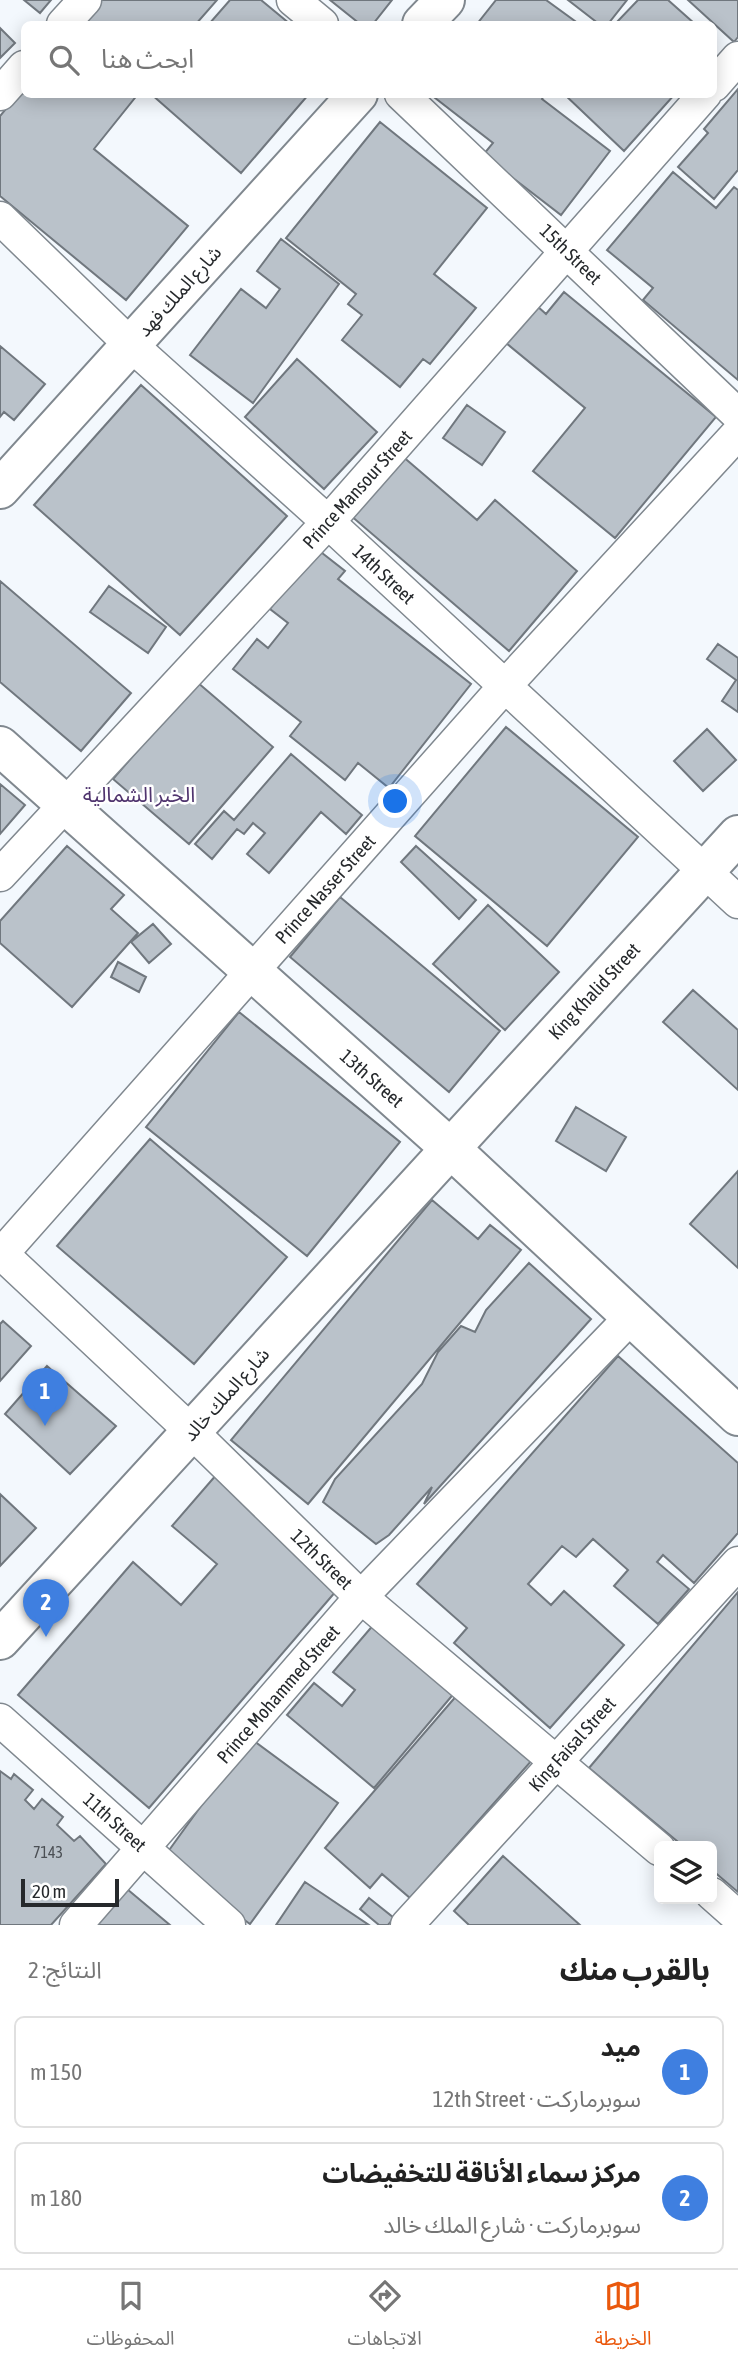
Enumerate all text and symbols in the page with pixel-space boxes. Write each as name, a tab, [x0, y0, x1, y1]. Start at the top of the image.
search box	[21, 21, 717, 98]
icon: search	[45, 41, 83, 79]
text: ابحث هنا	[101, 44, 194, 74]
street label: 15th Street	[536, 219, 606, 289]
street label: شارع الملك فهد	[133, 241, 228, 343]
street label: Prince Mansour Street	[298, 425, 416, 553]
street label: 14th Street	[348, 540, 420, 608]
district label: الخبر الشمالية	[83, 782, 195, 807]
your location	[378, 784, 412, 818]
street label: Prince Nasser Street	[270, 830, 380, 948]
street label: King Khalid Street	[544, 938, 644, 1044]
street label: 13th Street	[336, 1044, 408, 1112]
street label: شارع الملك خالد	[178, 1343, 276, 1447]
pin: 1	[22, 1368, 68, 1426]
street label: 12th Street	[287, 1524, 357, 1594]
pin: 2	[23, 1579, 69, 1637]
street label: Prince Mohammed Street	[212, 1620, 344, 1768]
street label: King Faisal Street	[524, 1692, 620, 1796]
street label: 11th Street	[79, 1788, 151, 1856]
map controls	[654, 1841, 717, 1904]
button: layers	[654, 1841, 717, 1904]
house number: 7143	[33, 1843, 63, 1861]
scale bar	[21, 1876, 119, 1908]
text: 20 m	[32, 1880, 66, 1902]
text: بالقرب منك	[560, 1952, 710, 1986]
text: النتائج: 2	[28, 1957, 102, 1983]
text: ميد	[600, 2032, 641, 2062]
text: 150 m	[30, 2059, 82, 2085]
text: 1	[680, 2059, 690, 2085]
text: سوبرماركت · 12th Street	[433, 2086, 641, 2112]
text: مركز سماء الأناقة للتخفيضات	[322, 2158, 641, 2188]
text: 180 m	[30, 2185, 82, 2211]
text: 2	[680, 2185, 690, 2211]
text: سوبرماركت · شارع الملك خالد	[383, 2212, 641, 2238]
tab: المحفوظات	[86, 2277, 175, 2359]
tab: الاتجاهات	[348, 2277, 422, 2359]
tab: الخريطة	[595, 2277, 652, 2359]

